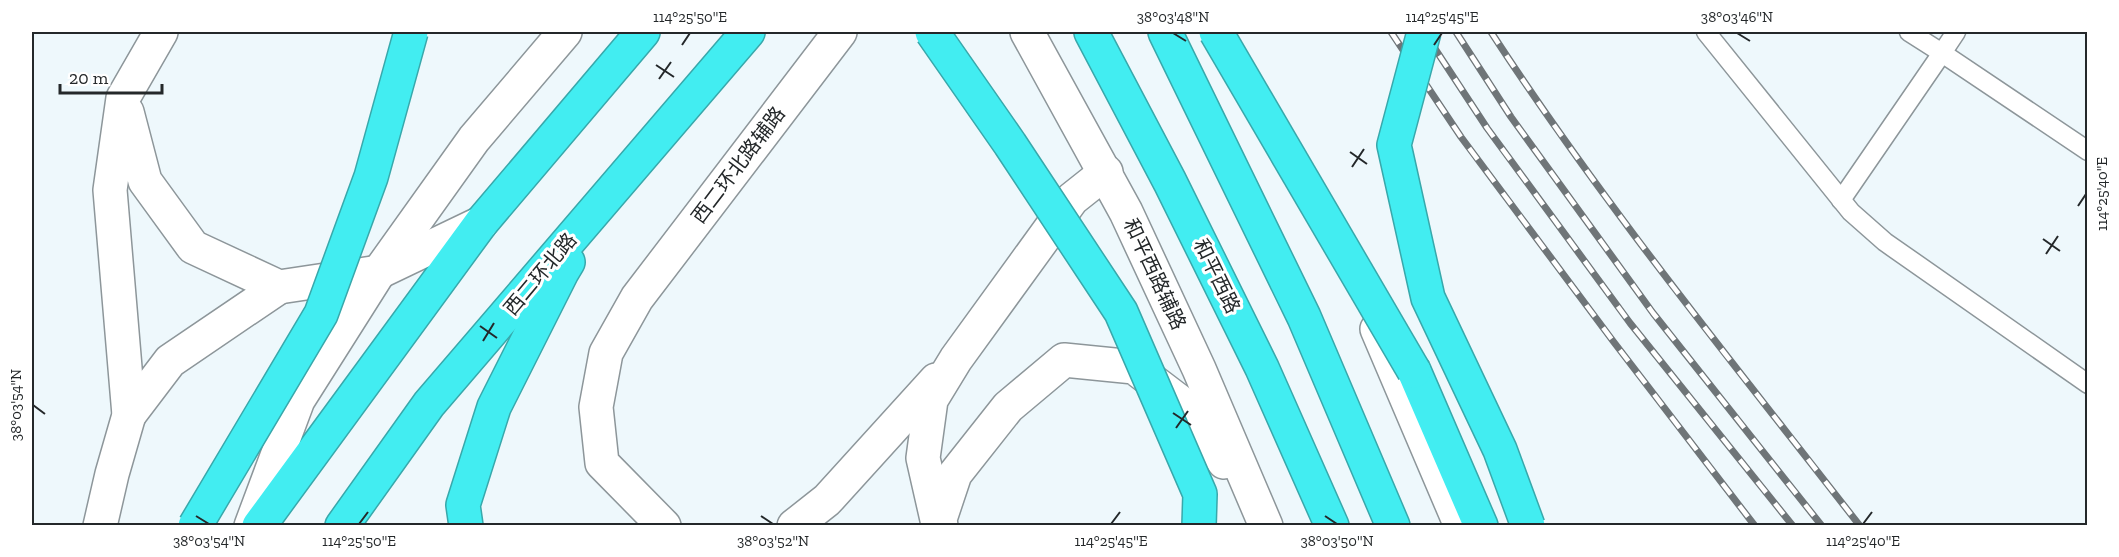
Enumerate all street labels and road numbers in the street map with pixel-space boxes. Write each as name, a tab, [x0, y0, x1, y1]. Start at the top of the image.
street label: 西二环北路辅路	[686, 102, 790, 228]
street label: 和平西路辅路	[1119, 215, 1191, 333]
street label: 西二环北路	[499, 228, 581, 320]
street label: 和平西路	[1189, 235, 1245, 317]

